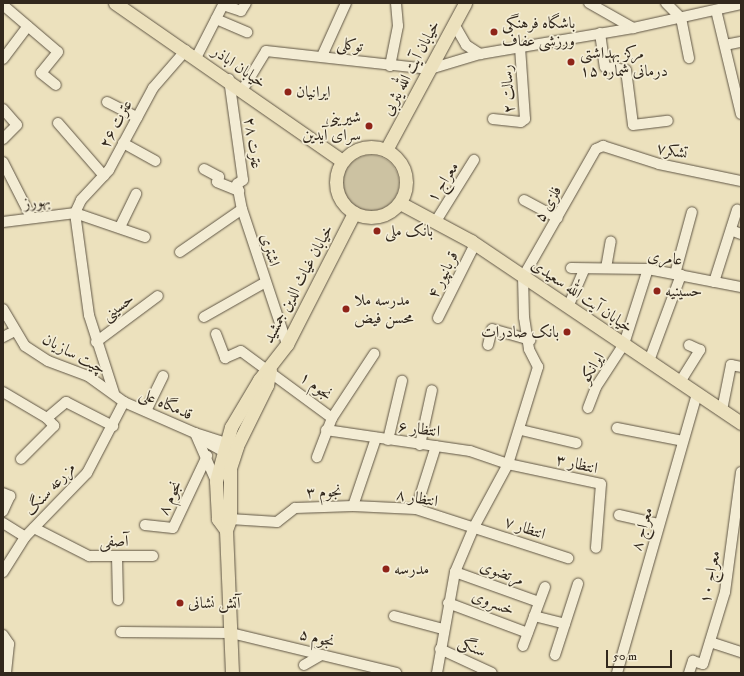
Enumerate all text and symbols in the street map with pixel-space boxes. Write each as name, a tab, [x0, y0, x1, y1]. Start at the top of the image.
place label: باشگاه فرهنگی ورزشی عفاف	[502, 13, 575, 51]
street label: خیابان آیت الله یثربی	[378, 17, 444, 119]
marker: باشگاه فرهنگی ورزشی عفاف	[489, 27, 499, 37]
street label: توکلی	[336, 34, 364, 56]
street label: خیابان اباذر	[208, 42, 270, 92]
place label: مرکز بهداشتی درمانی شماره ۱۵	[580, 43, 668, 81]
marker: مرکز بهداشتی درمانی شماره ۱۵	[565, 56, 577, 68]
street label: رسالت ۲	[497, 64, 519, 114]
place label: ایرانیان	[296, 82, 330, 102]
marker: ایرانیان	[283, 87, 293, 97]
street label: عترت ۲۶	[95, 97, 137, 151]
place label: شیرینی سرای آیدین	[302, 107, 361, 145]
street label: عترت ۲۸	[240, 116, 266, 170]
marker: شیرینی سرای آیدین	[364, 121, 374, 131]
street label: تشکر۷	[655, 138, 689, 164]
street label: معراج ۱	[423, 158, 463, 206]
street label: فلزی ۵	[530, 183, 566, 225]
street label: بهورز	[23, 191, 51, 213]
place label: بانک ملی	[385, 221, 433, 241]
street label: خیابان غیاث الدین جمشید	[259, 222, 337, 346]
marker: بانک ملی	[372, 226, 382, 236]
street label: اشتری	[256, 231, 284, 269]
street label: عامری	[646, 246, 684, 270]
street label: قربانپور ۴	[423, 248, 463, 302]
street label: خیابان آیت الله سعیدی	[527, 255, 637, 337]
place label: حسینیه	[665, 281, 702, 301]
marker: حسینیه	[652, 286, 662, 296]
street label: حسینی	[98, 289, 138, 325]
place label: مدرسه ملا محسن فیض	[354, 290, 414, 328]
marker: مدرسه ملا محسن فیض	[341, 304, 351, 314]
place label: بانک صادرات	[481, 322, 559, 342]
marker: بانک صادرات	[562, 327, 572, 337]
street label: چیت سازیان	[39, 329, 109, 379]
street label: ایرانکو	[575, 349, 609, 387]
street label: نجوم ۱	[296, 368, 336, 404]
street label: قدمگاه علی	[136, 384, 196, 424]
street label: انتظار ۶	[397, 417, 441, 441]
street label: انتظار ۳	[554, 450, 600, 478]
street label: مزرعه سنگ	[20, 458, 80, 520]
street label: نجوم ۸	[154, 478, 186, 518]
street label: نجوم ۳	[306, 482, 342, 502]
street label: انتظار ۸	[395, 485, 439, 511]
street label: معراج ۸	[627, 505, 657, 553]
street label: انتظار ۷	[502, 512, 548, 544]
street label: آصفی	[99, 531, 129, 551]
street label: معراج ۱۰	[695, 549, 725, 605]
street label: مرتضوی	[477, 556, 527, 590]
place label: مدرسه	[394, 559, 429, 579]
marker: مدرسه	[381, 564, 391, 574]
street label: خسروی	[469, 586, 517, 620]
place label: آتش نشانی	[188, 593, 241, 613]
marker: آتش نشانی	[175, 598, 185, 608]
street label: نجوم ۵	[297, 624, 337, 652]
street label: سنگی	[455, 632, 489, 662]
scale bar	[608, 642, 674, 668]
text: 50 m	[613, 649, 637, 664]

